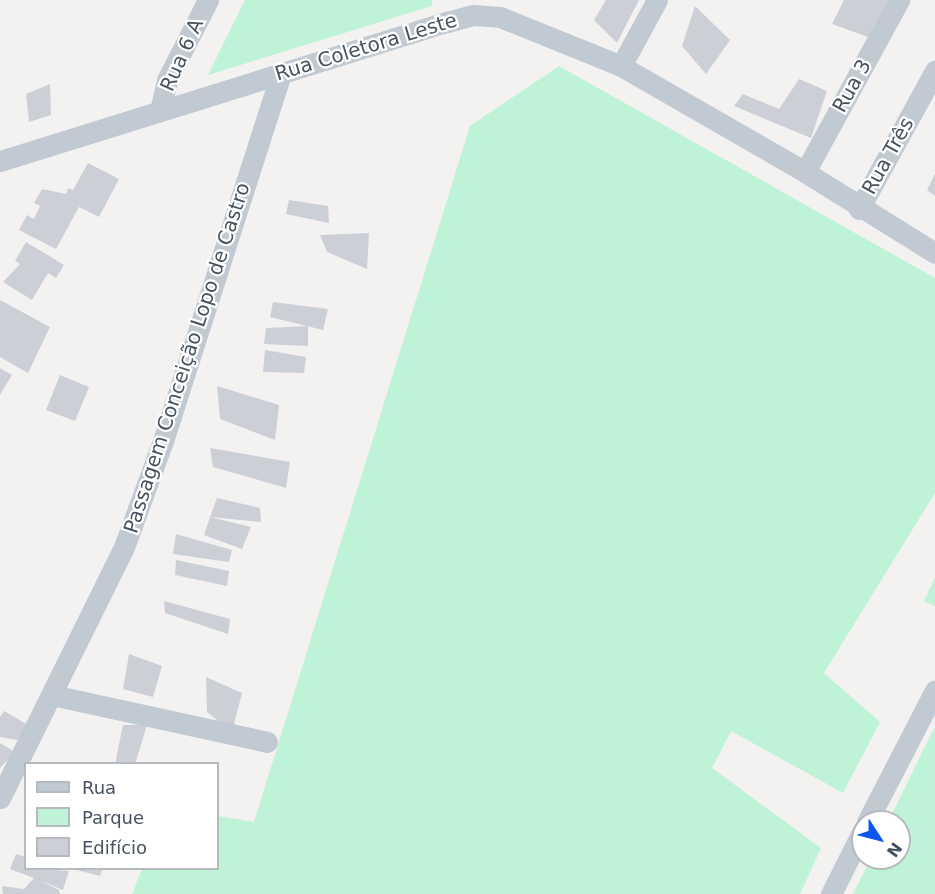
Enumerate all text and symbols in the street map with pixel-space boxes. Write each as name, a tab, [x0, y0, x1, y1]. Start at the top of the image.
street label: Rua Coletora Leste	[272, 8, 460, 86]
street label: Rua 6 A	[155, 15, 209, 95]
street label: Rua 3	[828, 55, 876, 117]
street label: Rua Três	[857, 113, 919, 199]
street label: Passagem Conceição Lopo de Castro	[119, 180, 255, 536]
legend	[24, 762, 219, 870]
text: Rua	[82, 777, 116, 798]
text: Parque	[82, 807, 144, 828]
north arrow	[851, 810, 911, 870]
text: Edifício	[82, 837, 147, 858]
text: N	[883, 839, 906, 861]

